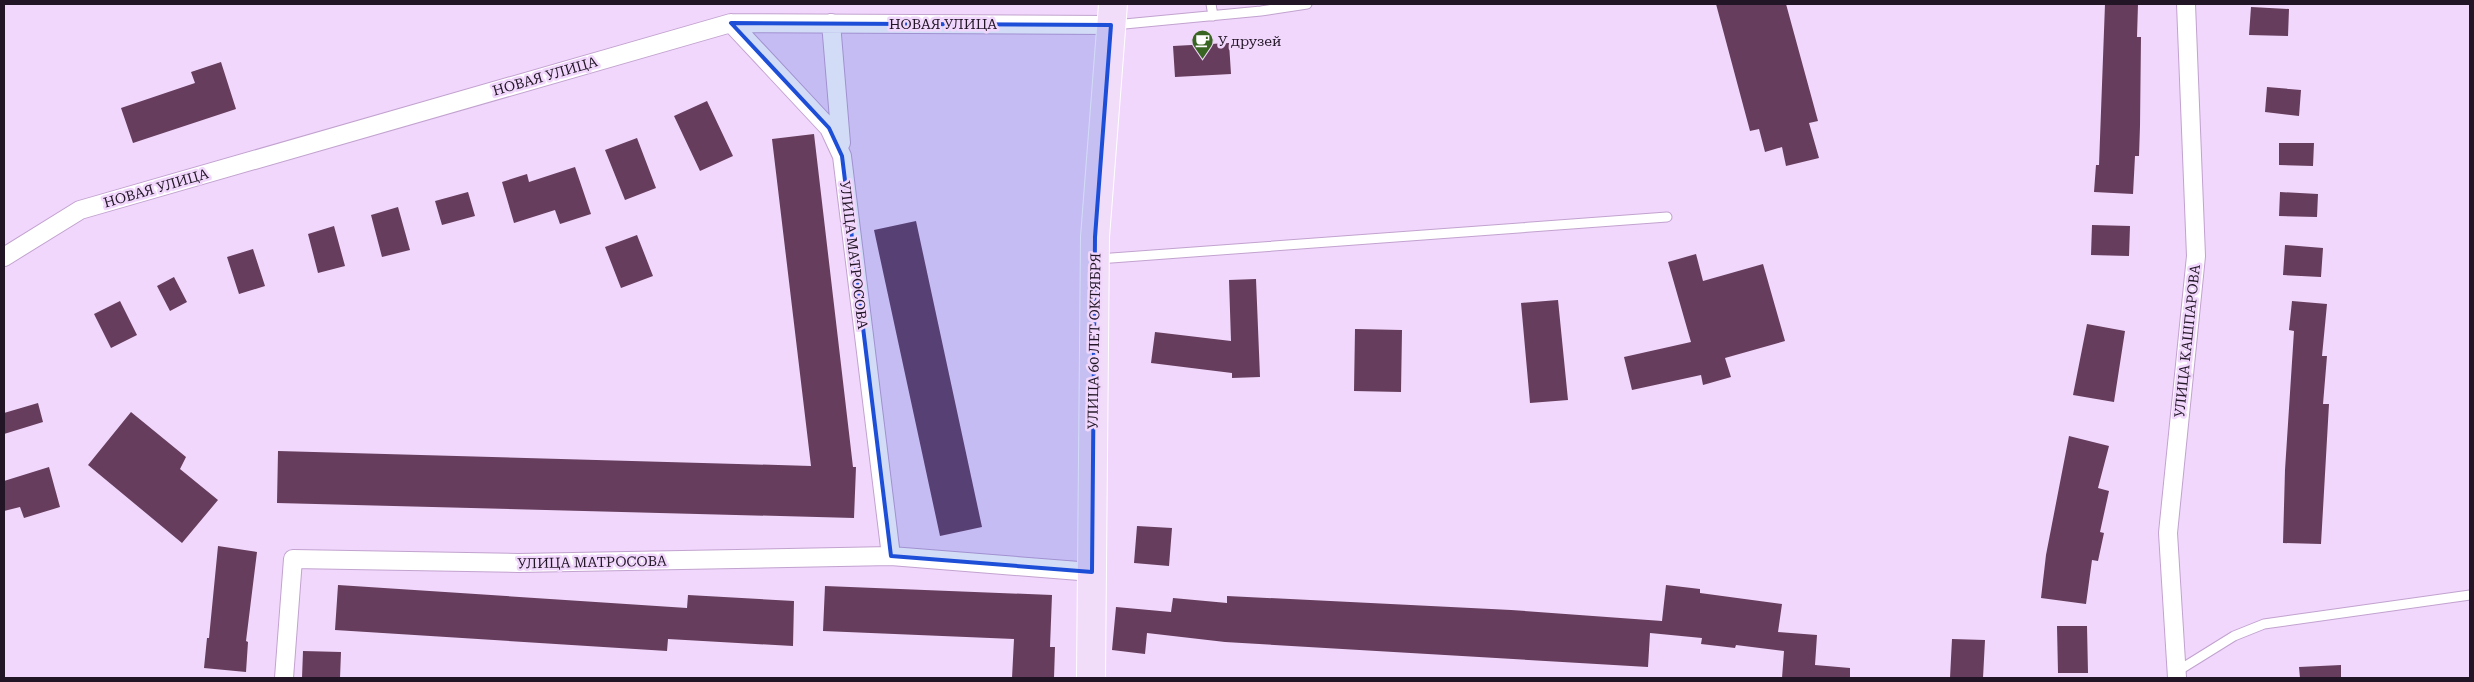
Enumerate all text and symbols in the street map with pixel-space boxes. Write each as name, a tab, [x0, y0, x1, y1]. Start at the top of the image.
street label: НОВАЯ УЛИЦА	[889, 16, 997, 32]
cafe icon: У друзей	[1190, 29, 1214, 60]
place label: У друзей	[1218, 33, 1281, 49]
street label: НОВАЯ УЛИЦА	[491, 53, 599, 99]
street label: НОВАЯ УЛИЦА	[102, 165, 210, 211]
street label: УЛИЦА МАТРОСОВА	[837, 180, 871, 330]
street label: УЛИЦА 60 ЛЕТ ОКТЯБРЯ	[1084, 252, 1104, 429]
street label: УЛИЦА КАШПАРОВА	[2171, 264, 2203, 418]
street label: УЛИЦА МАТРОСОВА	[517, 553, 667, 571]

